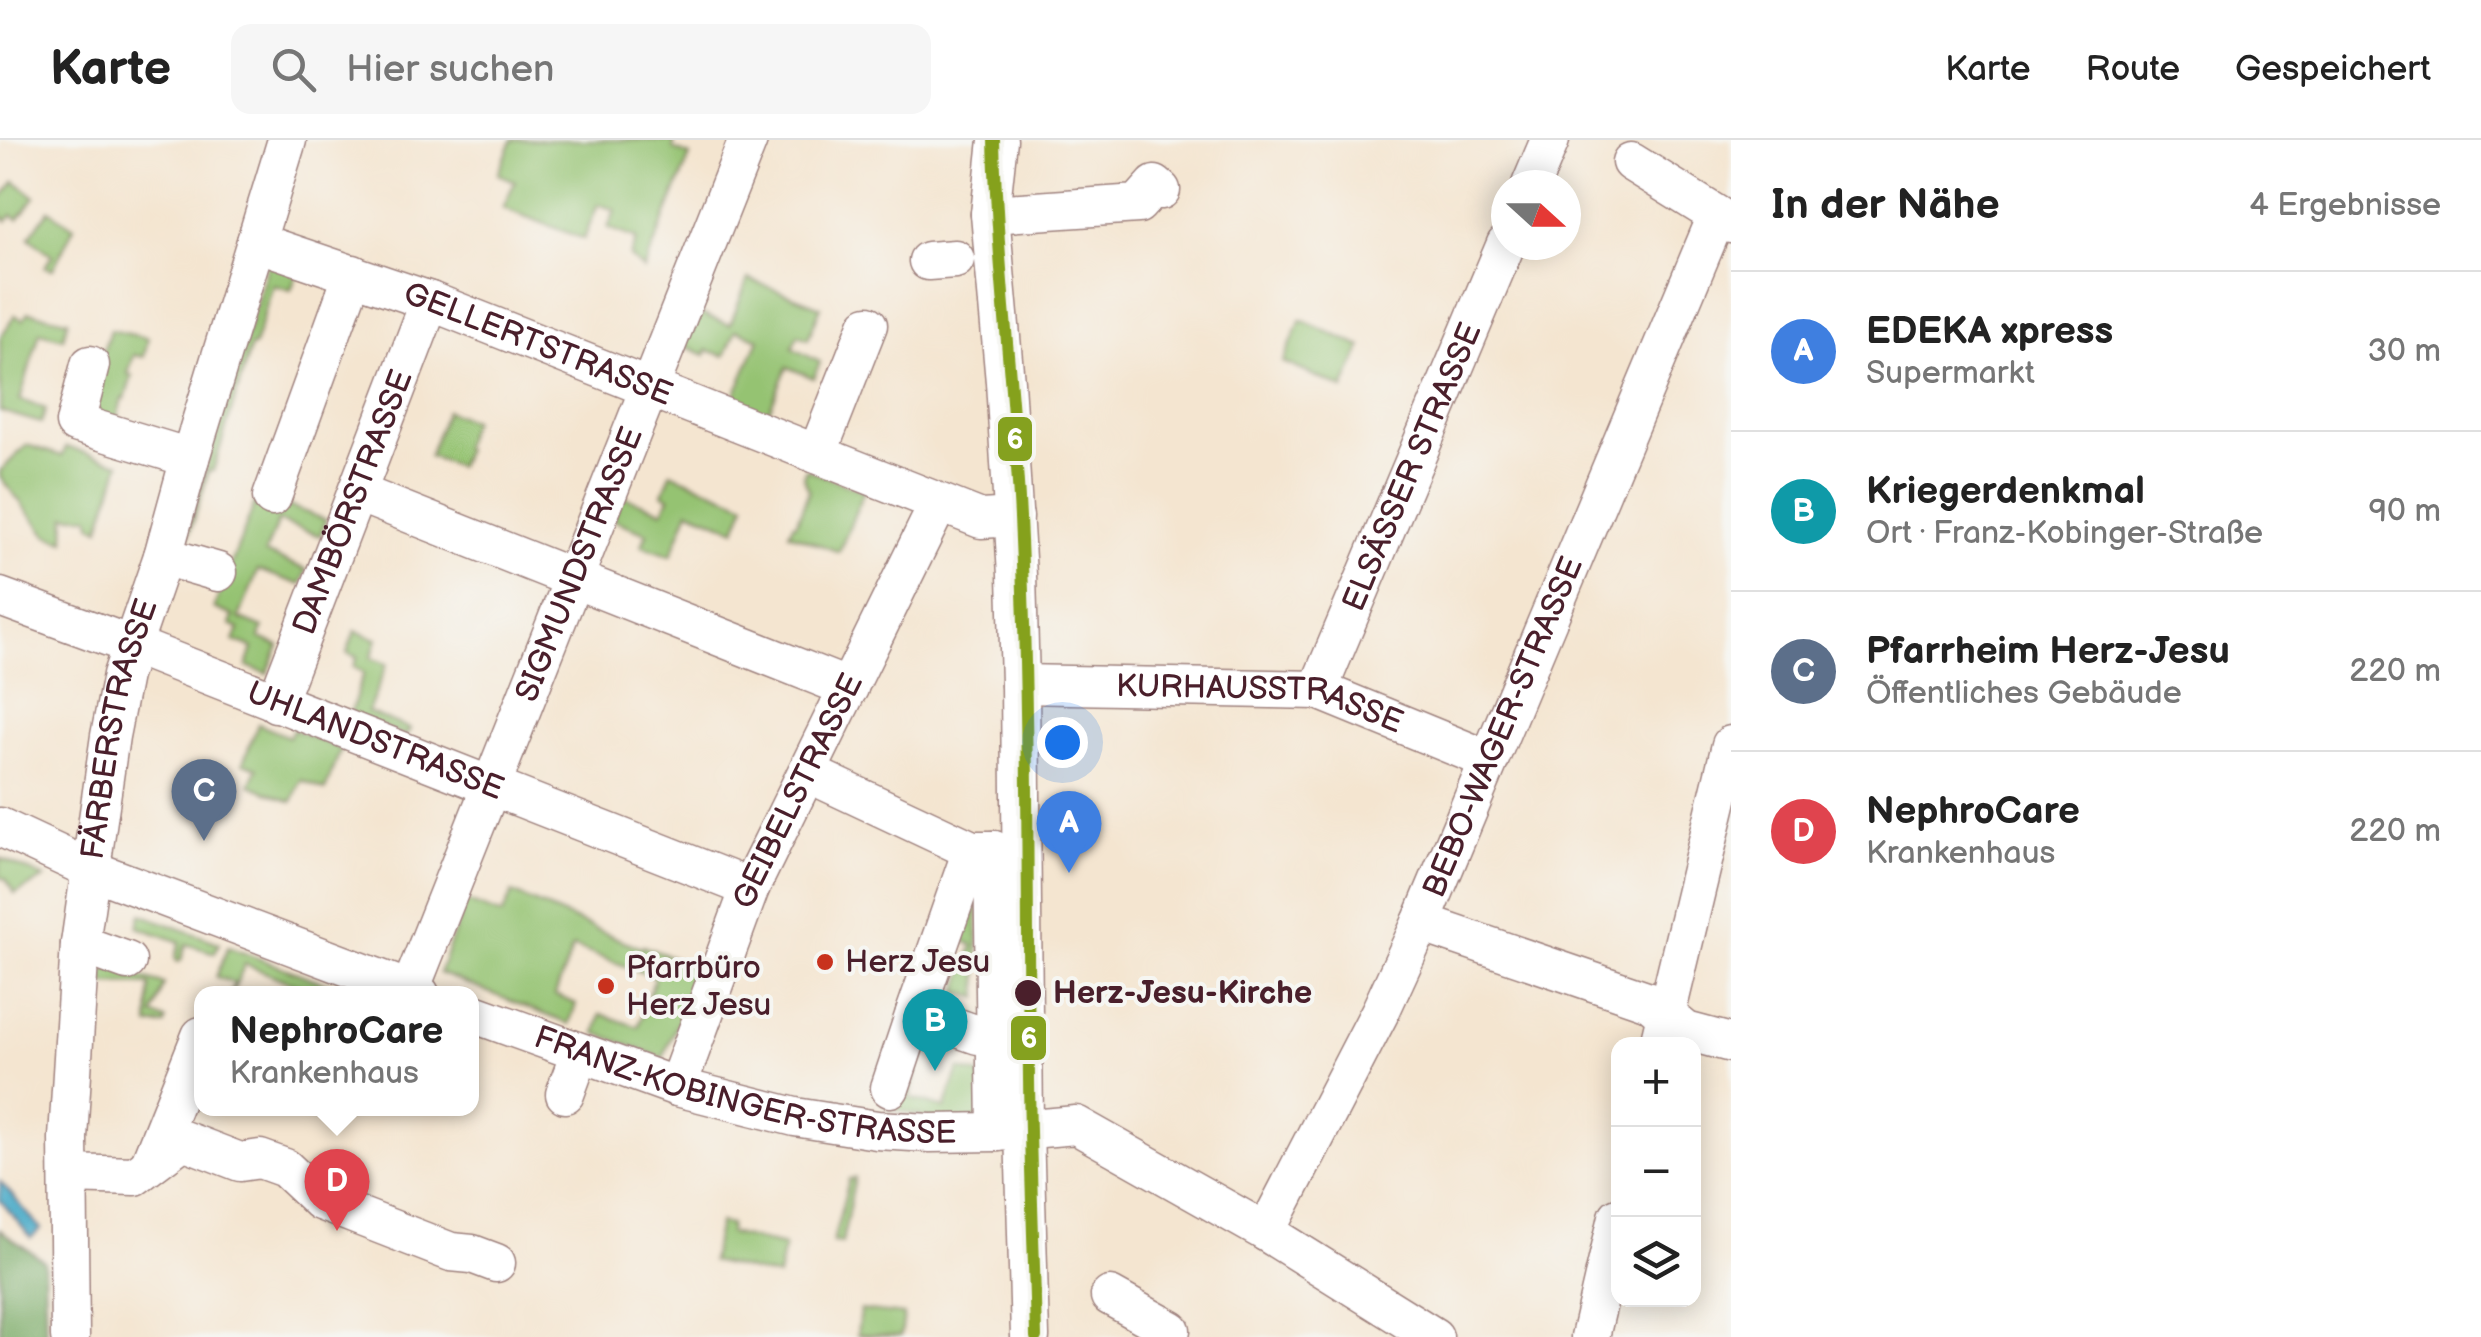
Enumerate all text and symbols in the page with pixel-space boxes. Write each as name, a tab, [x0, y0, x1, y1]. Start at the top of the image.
search box	[231, 24, 931, 114]
text: Karte	[50, 41, 171, 98]
icon: search	[266, 42, 321, 97]
text: Hier suchen	[346, 47, 554, 92]
text: Karte	[1945, 48, 2031, 91]
text: Route	[2086, 48, 2180, 91]
text: Gespeichert	[2235, 48, 2431, 91]
north arrow	[1491, 170, 1581, 260]
text: In der Nähe	[1771, 180, 2000, 231]
text: 4 Ergebnisse	[2249, 186, 2441, 225]
street label: GELLERTSTRASSE	[399, 274, 678, 414]
text: EDEKA xpress	[1866, 309, 2113, 354]
street label: ELSÄSSER STRASSE	[1334, 317, 1490, 617]
text: A	[1794, 332, 1813, 371]
text: 30 m	[2367, 332, 2441, 371]
text: Supermarkt	[1866, 354, 2035, 393]
street label: DAMBÖRSTRASSE	[285, 365, 421, 640]
line badge: 6	[996, 415, 1034, 463]
street label: SIGMUNDSTRASSE	[507, 422, 651, 707]
text: 6	[1007, 423, 1023, 456]
text: Kriegerdenkmal	[1866, 469, 2145, 514]
text: B	[1792, 492, 1815, 531]
text: 90 m	[2369, 492, 2441, 531]
text: Ort · Franz-Kobinger-Straße	[1866, 514, 2263, 553]
street label: BEBO-WAGER-STRASSE	[1414, 551, 1591, 903]
street label: FÄRBERSTRASSE	[73, 594, 166, 862]
text: Pfarrheim Herz-Jesu	[1866, 629, 2230, 674]
text: C	[1792, 652, 1815, 691]
text: 220 m	[2349, 652, 2441, 691]
street label: KURHAUSSTRASSE	[1116, 666, 1409, 742]
street label: GEIBELSTRASSE	[725, 667, 872, 914]
street label: UHLANDSTRASSE	[242, 673, 509, 809]
text: Öffentliches Gebäude	[1866, 674, 2182, 713]
your location	[1037, 717, 1088, 768]
pin: C	[172, 758, 236, 841]
text: NephroCare	[1866, 789, 2080, 834]
pin: A	[1036, 790, 1102, 873]
text: D	[1792, 812, 1815, 851]
text: 220 m	[2349, 812, 2441, 851]
text: Krankenhaus	[1866, 834, 2055, 873]
place label: Herz Jesu	[845, 943, 990, 982]
place label: Pfarrbüro Herz Jesu	[626, 949, 771, 1025]
marker: Herz Jesu	[814, 951, 836, 973]
place label: Herz-Jesu-Kirche	[1053, 974, 1312, 1013]
marker: Pfarrbüro Herz Jesu	[595, 975, 617, 997]
marker: Herz-Jesu-Kirche	[1012, 977, 1044, 1009]
popup	[194, 986, 479, 1116]
pin: B	[902, 988, 968, 1071]
text: NephroCare	[230, 1009, 443, 1054]
street label: FRANZ-KOBINGER-STRASSE	[531, 1014, 963, 1150]
line badge: 6	[1009, 1014, 1048, 1062]
text: 6	[1021, 1022, 1037, 1055]
map controls	[1611, 1037, 1701, 1307]
button: +	[1611, 1037, 1701, 1127]
text: Krankenhaus	[230, 1054, 419, 1093]
button: −	[1611, 1127, 1701, 1217]
pin: D	[304, 1148, 370, 1231]
button: layers	[1611, 1217, 1701, 1307]

